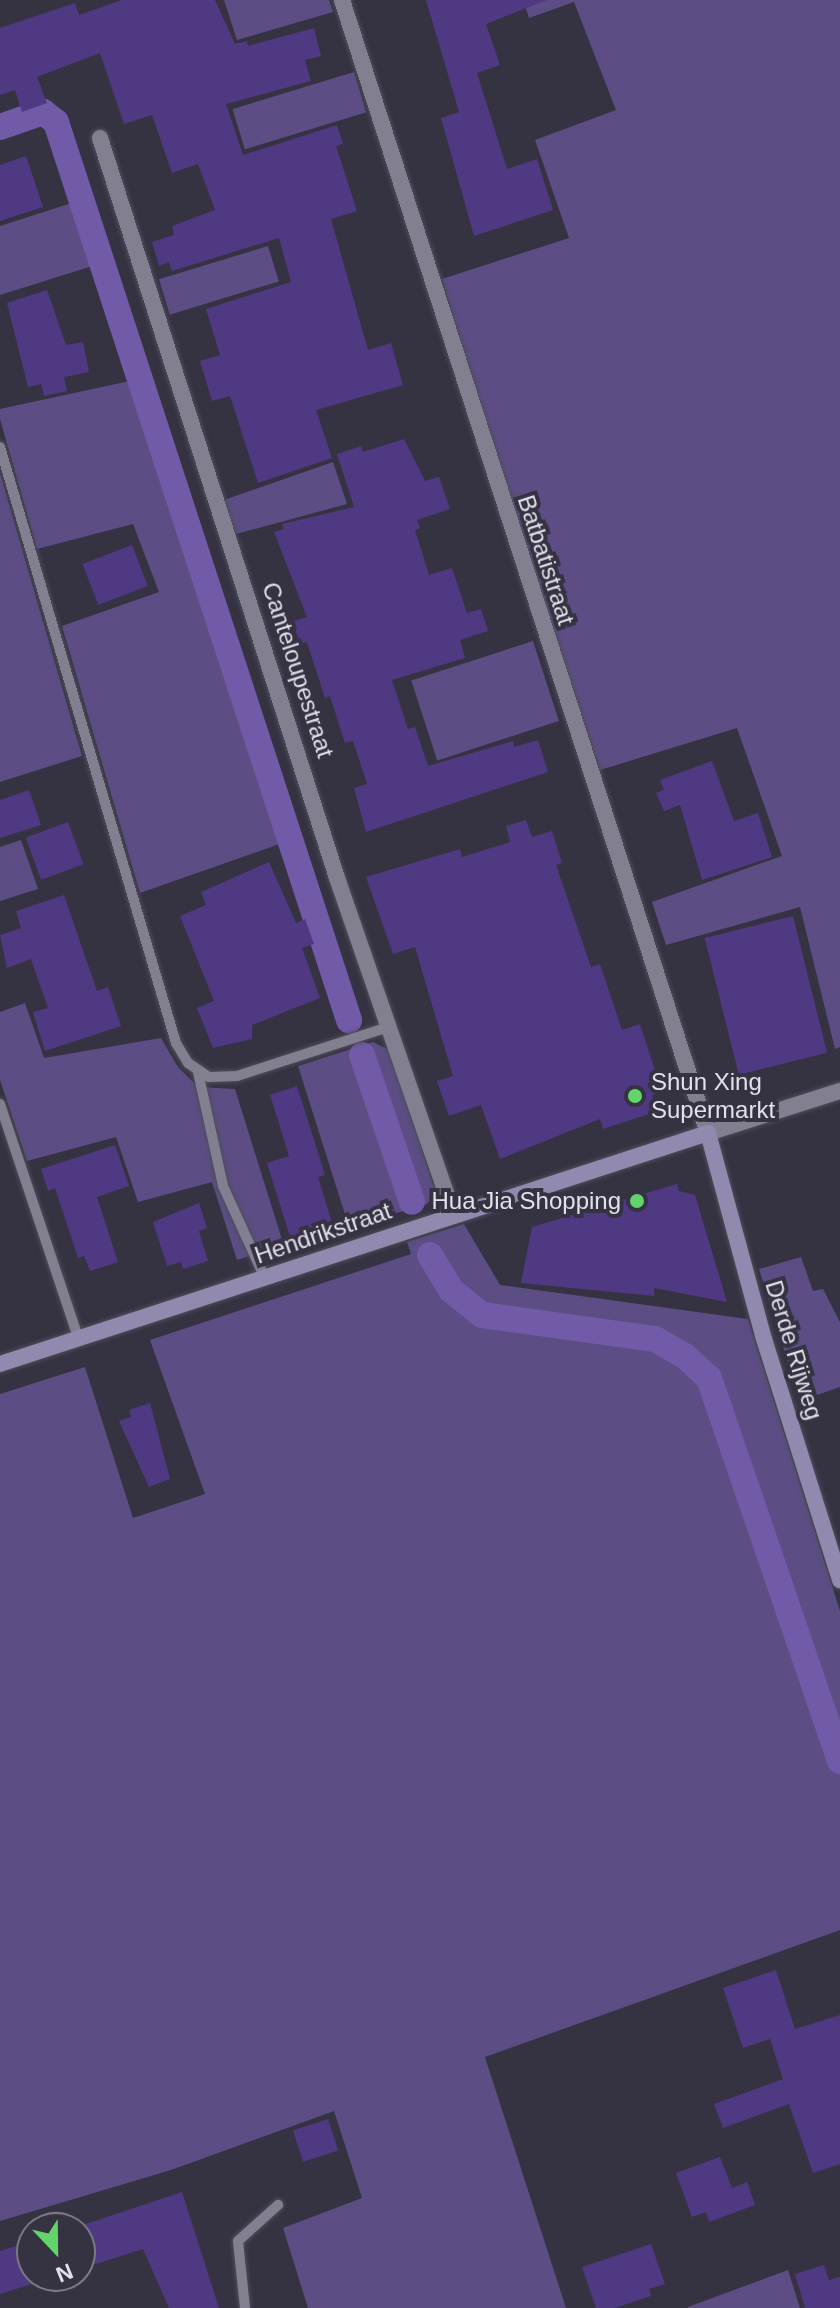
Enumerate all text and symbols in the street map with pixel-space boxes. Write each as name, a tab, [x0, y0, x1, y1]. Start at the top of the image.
street label: Batbatistraat	[511, 491, 581, 629]
street label: Canteloupestraat	[256, 579, 340, 761]
place label: Shun Xing Supermarkt	[651, 1068, 775, 1124]
marker: Shun Xing Supermarkt	[626, 1087, 644, 1105]
place label: Hua Jia Shopping	[432, 1187, 621, 1215]
marker: Hua Jia Shopping	[628, 1192, 646, 1210]
street label: Hendrikstraat	[251, 1196, 395, 1270]
street label: Derde Rijweg	[759, 1277, 829, 1423]
north arrow	[16, 2212, 96, 2292]
text: N	[52, 2258, 76, 2287]

